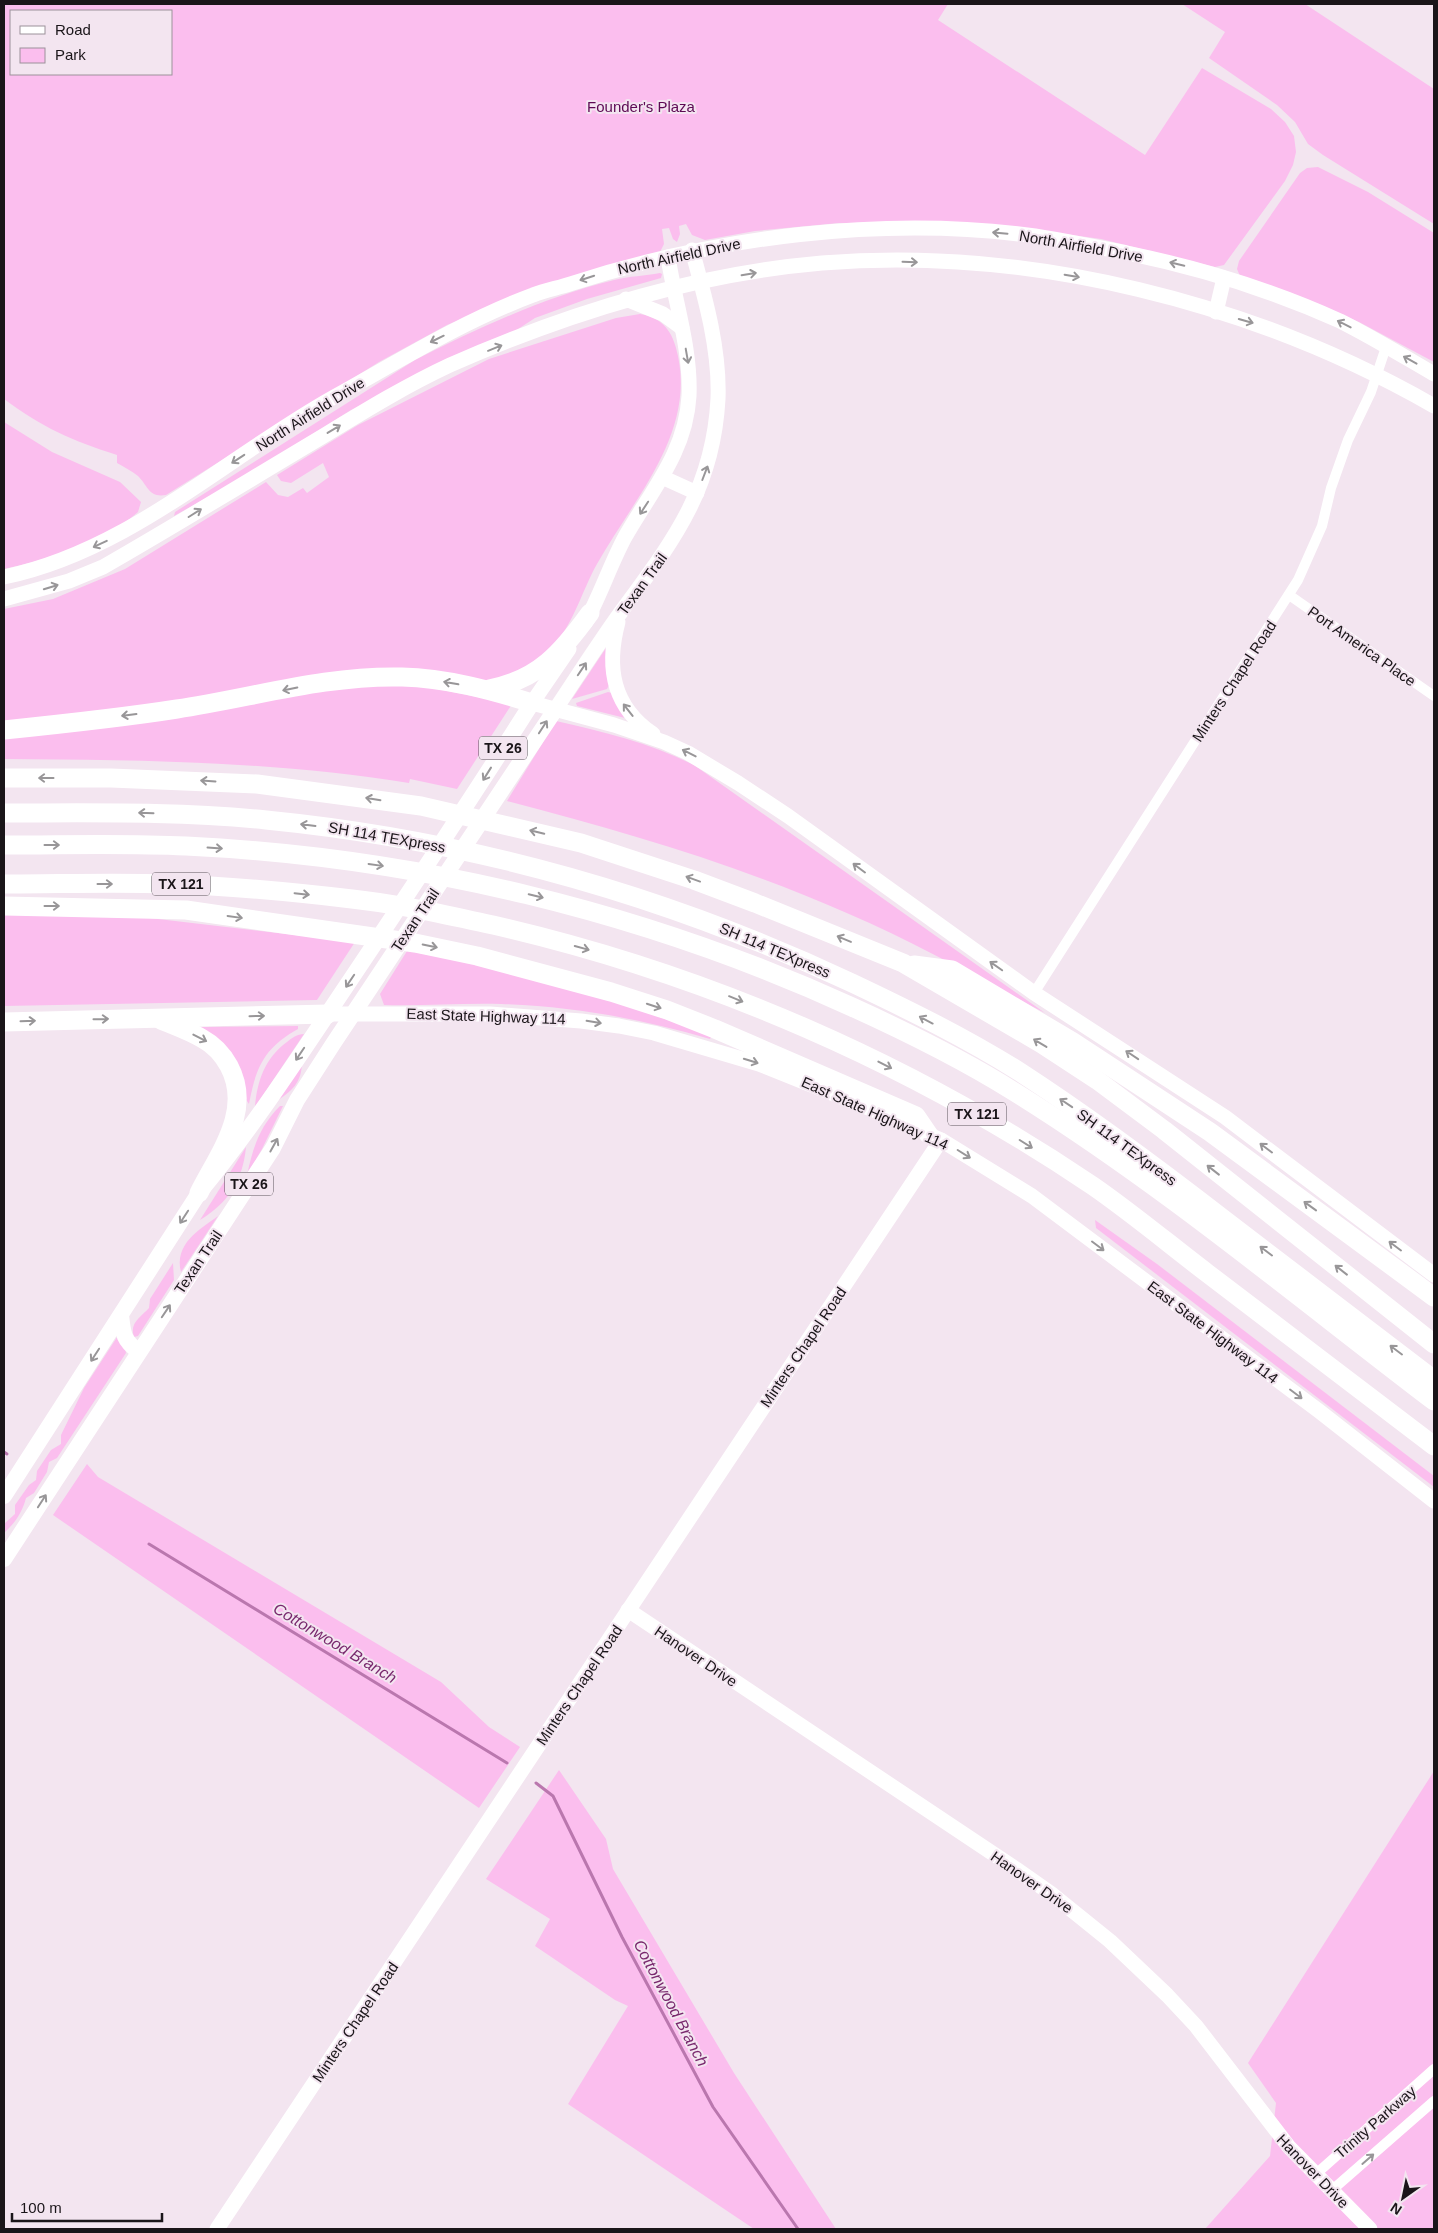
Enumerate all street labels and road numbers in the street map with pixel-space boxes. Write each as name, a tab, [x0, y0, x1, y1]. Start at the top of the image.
street label: North Airfield Drive	[1018, 227, 1144, 265]
street label: North Airfield Drive	[616, 235, 742, 277]
street label: North Airfield Drive	[252, 374, 368, 454]
street label: Texan Trail	[614, 550, 670, 618]
street label: Port America Place	[1305, 602, 1419, 690]
street label: Minters Chapel Road	[1188, 617, 1280, 745]
road number: TX 26	[479, 736, 527, 760]
street label: SH 114 TEXpress	[327, 818, 447, 856]
road number: TX 121	[152, 872, 210, 896]
street label: Texan Trail	[388, 885, 442, 955]
street label: SH 114 TEXpress	[717, 919, 833, 981]
street label: East State Highway 114	[406, 1005, 566, 1027]
street label: East State Highway 114	[799, 1073, 951, 1153]
road number: TX 121	[948, 1102, 1006, 1126]
street label: SH 114 TEXpress	[1074, 1105, 1180, 1189]
road number: TX 26	[225, 1172, 273, 1196]
street label: Texan Trail	[171, 1227, 225, 1297]
street label: East State Highway 114	[1144, 1277, 1282, 1387]
street label: Minters Chapel Road	[757, 1284, 849, 1410]
street label: Minters Chapel Road	[533, 1622, 625, 1748]
street label: Hanover Drive	[652, 1622, 740, 1690]
street label: Hanover Drive	[988, 1848, 1076, 1916]
street label: Minters Chapel Road	[309, 1959, 401, 2085]
street label: Trinity Parkway	[1331, 2082, 1419, 2162]
street label: Hanover Drive	[1274, 2131, 1352, 2211]

